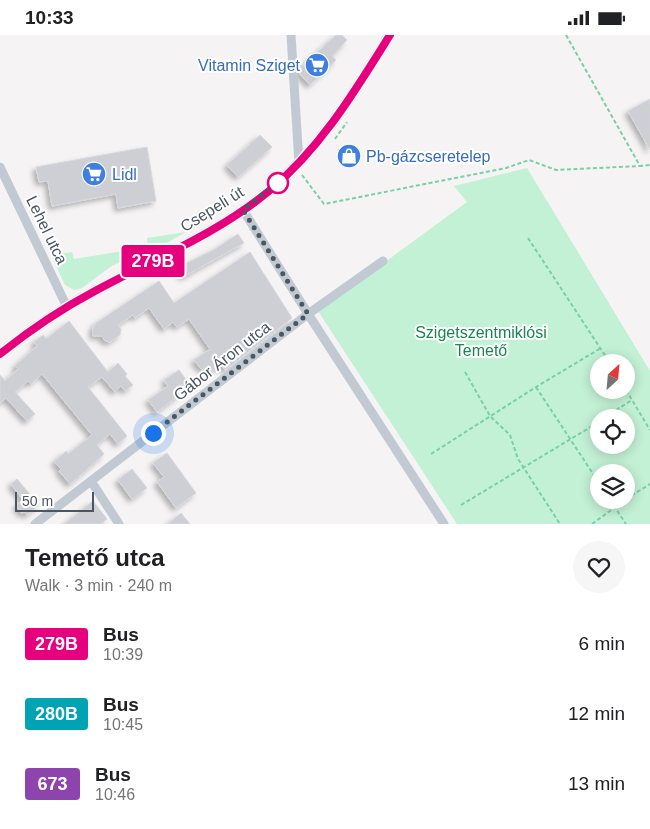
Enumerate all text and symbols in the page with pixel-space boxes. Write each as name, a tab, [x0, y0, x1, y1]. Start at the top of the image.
text: 10:33	[25, 7, 74, 28]
supermarket icon: Vitamin Sziget	[304, 52, 330, 78]
place label: Vitamin Sziget	[198, 57, 301, 74]
shop icon: Pb-gázcseretelep	[336, 143, 362, 169]
place label: Pb-gázcseretelep	[366, 148, 491, 165]
supermarket icon: Lidl	[81, 161, 107, 187]
place label: Lidl	[112, 166, 137, 183]
unlabelled marker	[267, 172, 289, 194]
street label: Csepeli út	[177, 183, 247, 235]
street label: Lehel utca	[23, 193, 71, 267]
line badge: 279B	[118, 245, 188, 277]
text: 279B	[131, 251, 175, 271]
street label: Gábor Áron utca	[170, 317, 274, 404]
park label: Szigetszentmiklósi Temető	[415, 324, 547, 359]
north arrow	[590, 354, 635, 399]
map controls	[590, 354, 635, 509]
button: locate	[590, 409, 635, 454]
your location	[141, 421, 166, 446]
button: layers	[590, 464, 635, 509]
scale bar	[15, 489, 94, 512]
text: 50 m	[22, 493, 53, 509]
button: heart	[573, 541, 625, 593]
text: Temető utca	[25, 544, 165, 571]
text: Walk · 3 min · 240 m	[25, 577, 172, 594]
text: Bus	[103, 624, 139, 645]
text: 6 min	[579, 633, 625, 654]
text: 279B	[35, 634, 78, 654]
text: 10:39	[103, 646, 143, 663]
text: Bus	[103, 694, 139, 715]
text: 12 min	[568, 703, 625, 724]
text: 280B	[35, 704, 78, 724]
text: 10:45	[103, 716, 143, 733]
text: Bus	[95, 764, 131, 785]
text: 13 min	[568, 773, 625, 794]
text: 673	[37, 774, 68, 794]
text: 10:46	[95, 786, 135, 803]

